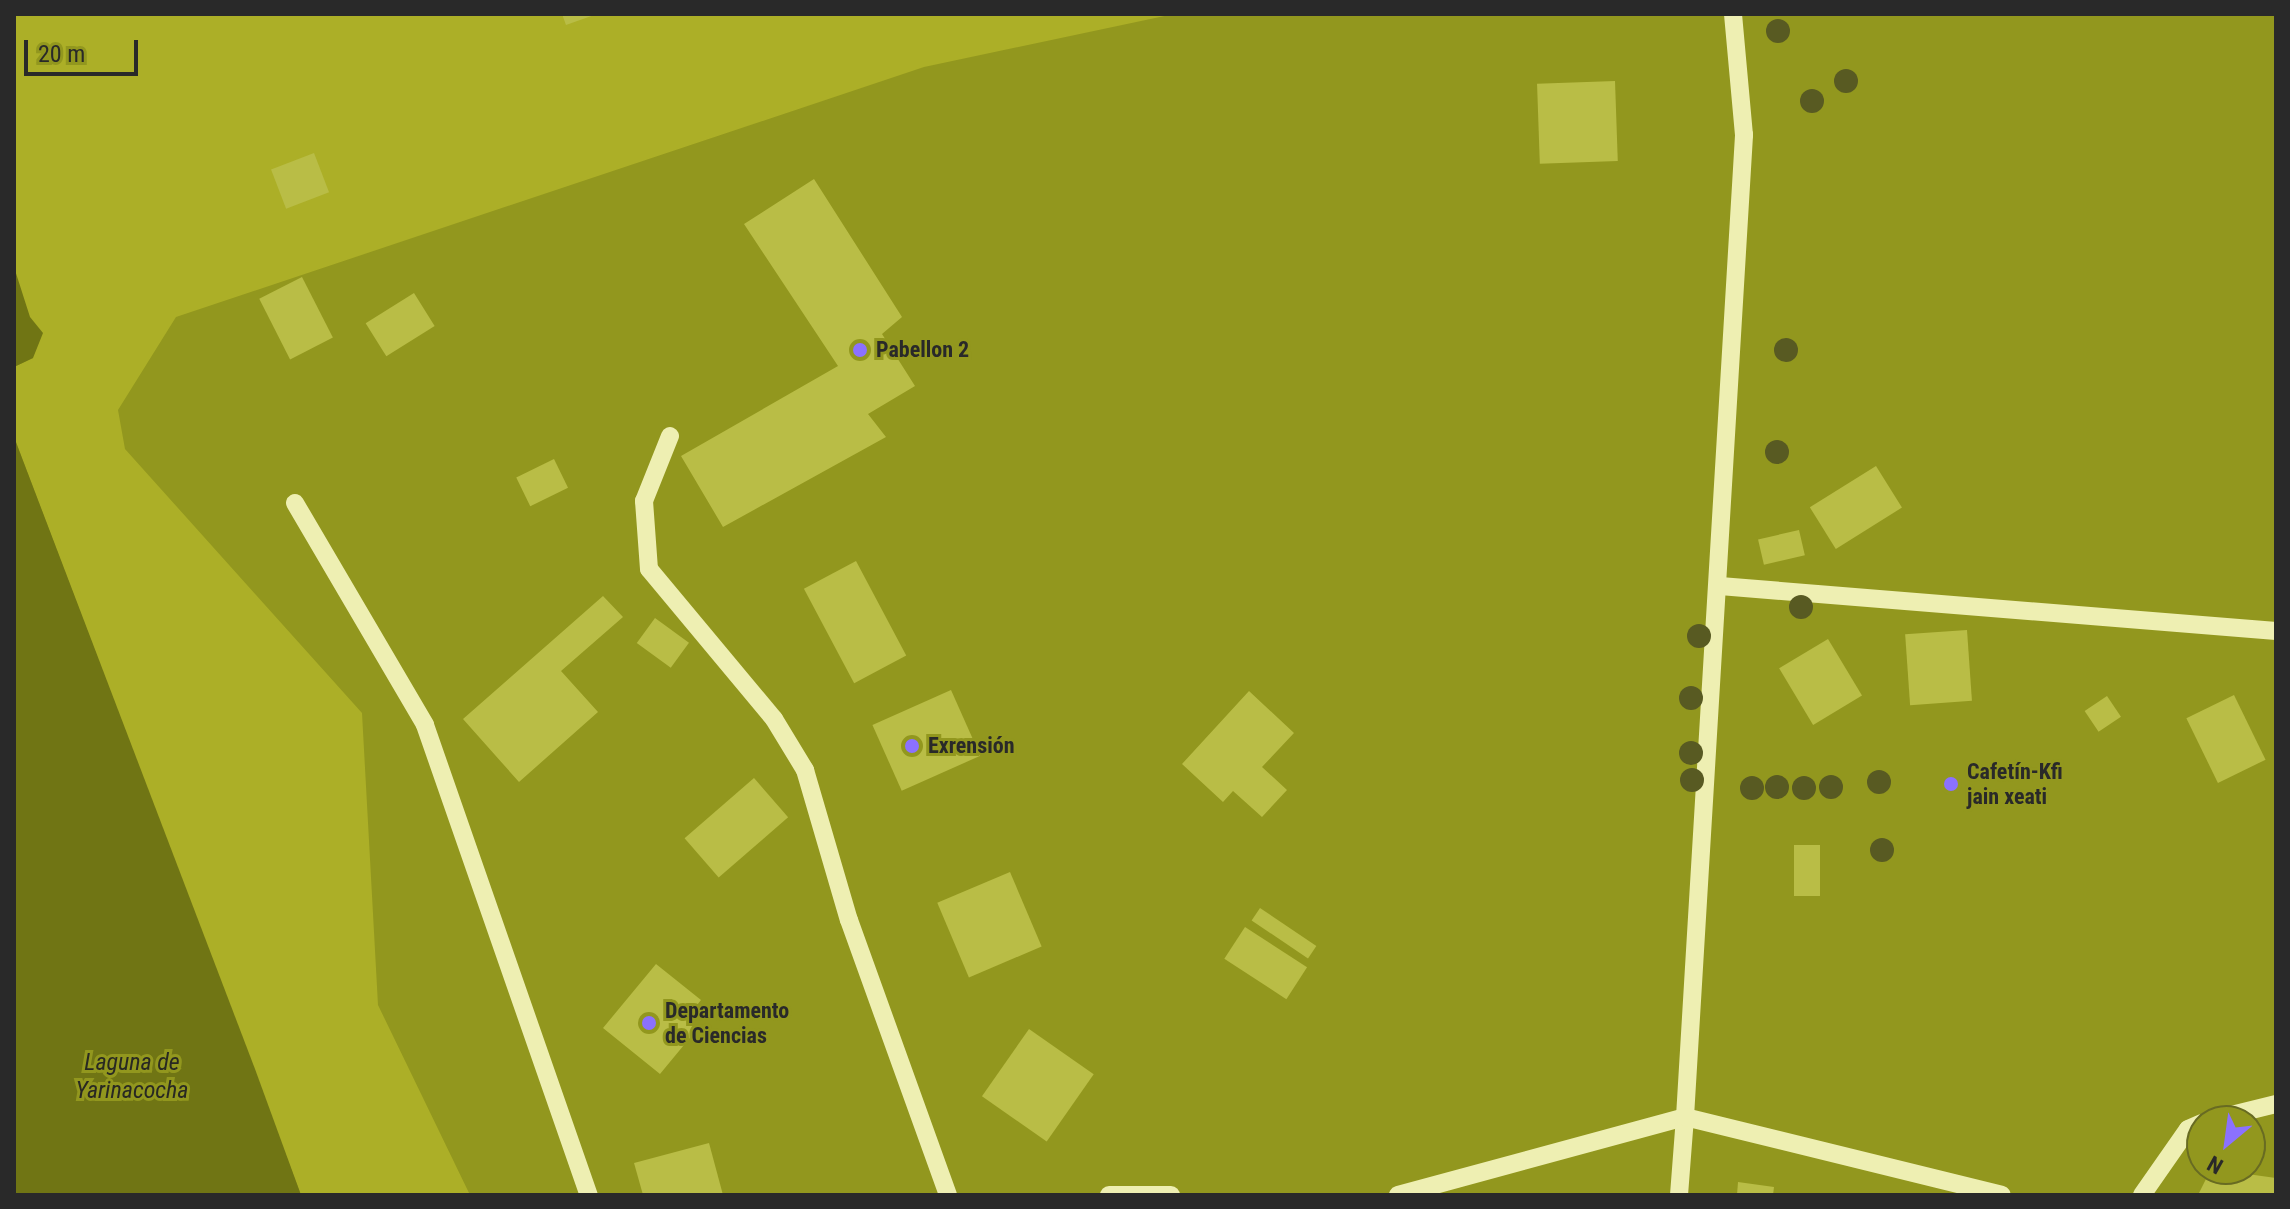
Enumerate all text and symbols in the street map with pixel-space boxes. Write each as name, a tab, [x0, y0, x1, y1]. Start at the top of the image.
scale bar	[28, 24, 142, 74]
text: 20 m	[38, 40, 85, 68]
place label: Pabellon 2	[876, 337, 969, 363]
marker: Pabellon 2	[851, 341, 869, 359]
place label: Exrensión	[928, 733, 1014, 759]
marker: Exrensión	[903, 737, 921, 755]
place label: Cafetín-Kfi jain xeati	[1967, 758, 2063, 810]
marker: Cafetín-Kfi jain xeati	[1942, 775, 1960, 793]
place label: Departamento de Ciencias	[665, 997, 789, 1048]
marker: Departamento de Ciencias	[640, 1014, 658, 1032]
water label: Laguna de Yarinacocha	[76, 1049, 188, 1105]
north arrow	[2186, 1105, 2266, 1185]
text: N	[2203, 1150, 2227, 1179]

